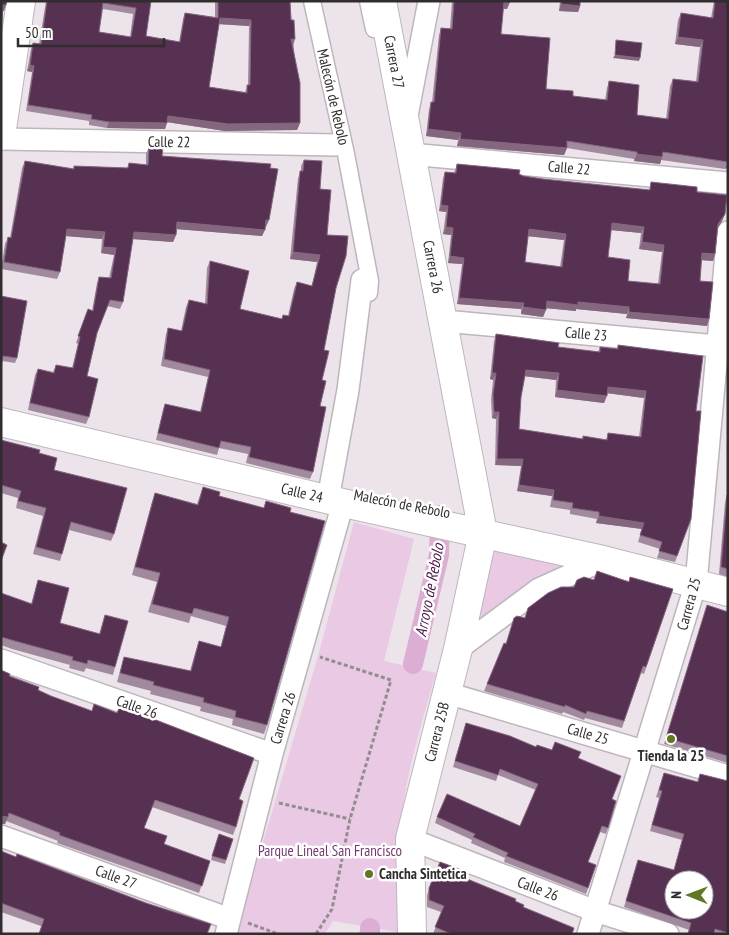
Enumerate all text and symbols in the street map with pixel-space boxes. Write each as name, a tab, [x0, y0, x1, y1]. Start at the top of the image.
scale bar	[18, 15, 164, 47]
text: 50 m	[25, 23, 51, 42]
street label: Carrera 27	[380, 34, 409, 90]
street label: Malecón de Rebolo	[313, 47, 354, 147]
street label: Calle 22	[148, 132, 190, 151]
street label: Calle 22	[547, 156, 591, 179]
street label: Carrera 26	[419, 239, 448, 295]
street label: Calle 23	[564, 322, 608, 345]
street label: Calle 24	[279, 478, 325, 507]
street label: Malecón de Rebolo	[352, 485, 452, 522]
water label: Arroyo de Rebolo	[410, 541, 448, 638]
street label: Carrera 25	[672, 575, 705, 632]
street label: Carrera 26	[266, 689, 300, 746]
street label: Calle 26	[114, 691, 161, 723]
street label: Carrera 25B	[420, 700, 453, 764]
street label: Calle 25	[565, 719, 611, 749]
marker: Tienda la 25	[665, 733, 677, 745]
place label: Tienda la 25	[638, 746, 704, 765]
park label: Parque Lineal San Francisco	[258, 841, 402, 860]
street label: Calle 27	[93, 860, 139, 893]
place label: Cancha Sintetica	[379, 864, 467, 883]
marker: Cancha Sintetica	[363, 868, 375, 880]
north arrow	[664, 870, 714, 920]
street label: Calle 26	[515, 872, 562, 905]
text: N	[667, 891, 685, 899]

